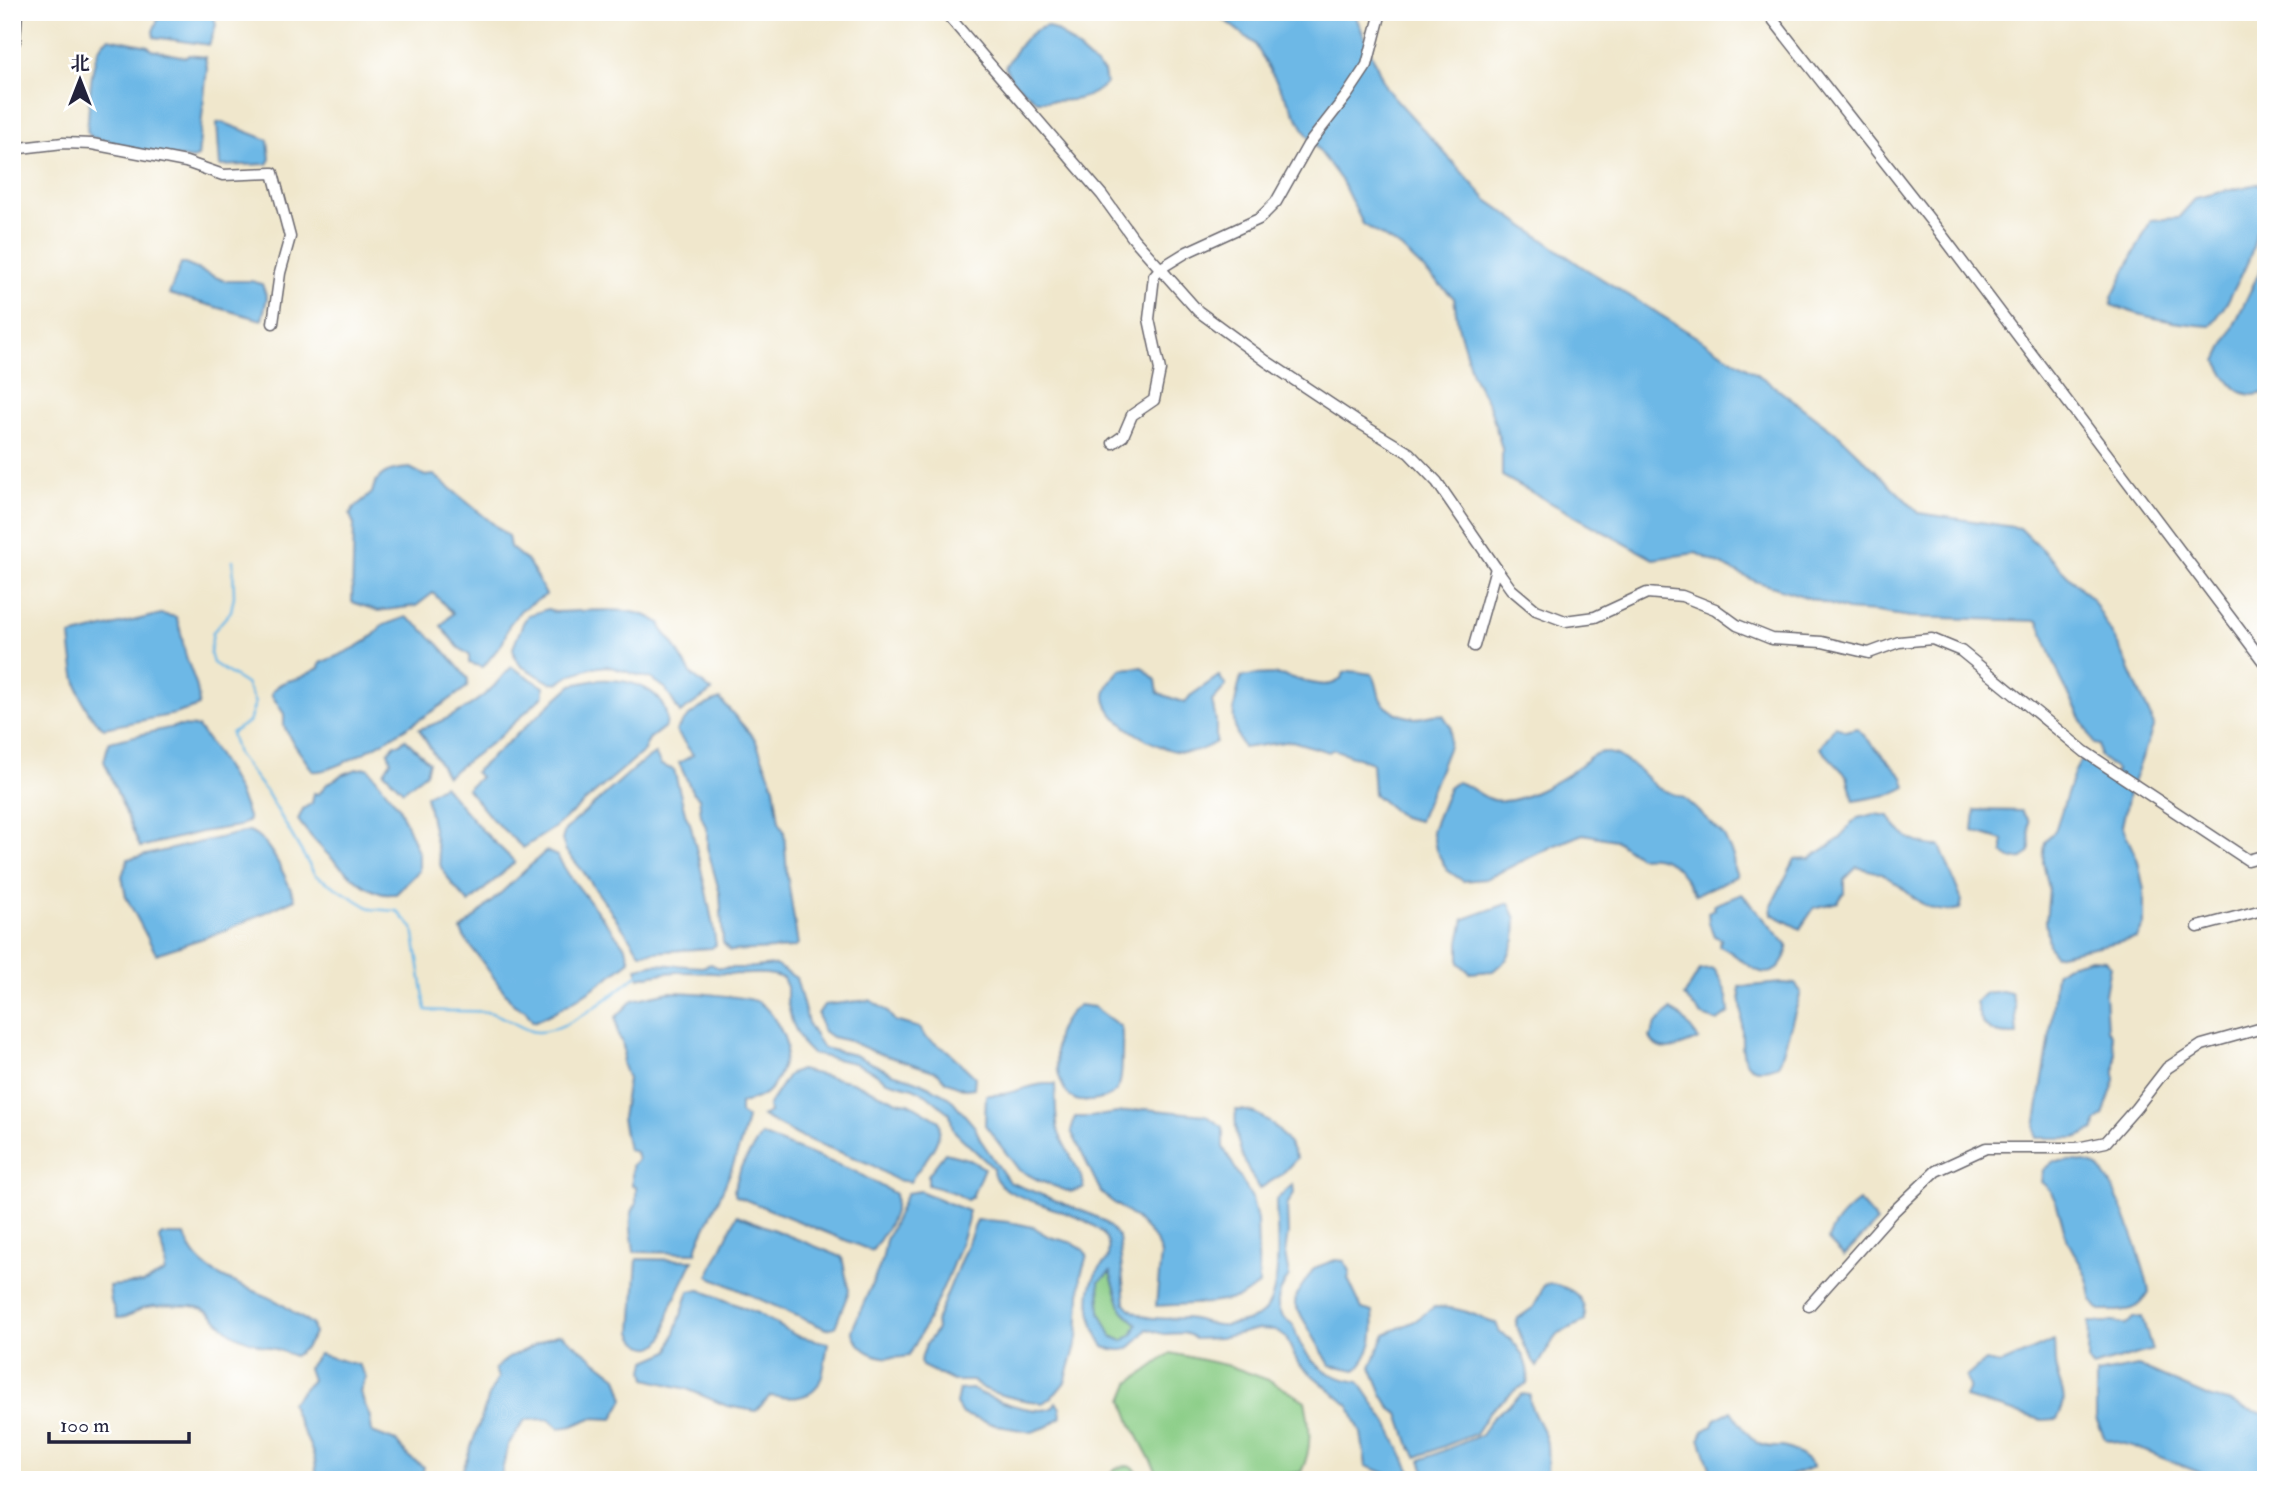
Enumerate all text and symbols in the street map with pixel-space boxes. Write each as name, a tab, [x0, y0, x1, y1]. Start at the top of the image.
north arrow	[46, 46, 116, 116]
text: 北	[70, 52, 90, 76]
scale bar	[49, 1401, 189, 1445]
text: 100 m	[60, 1412, 110, 1439]

